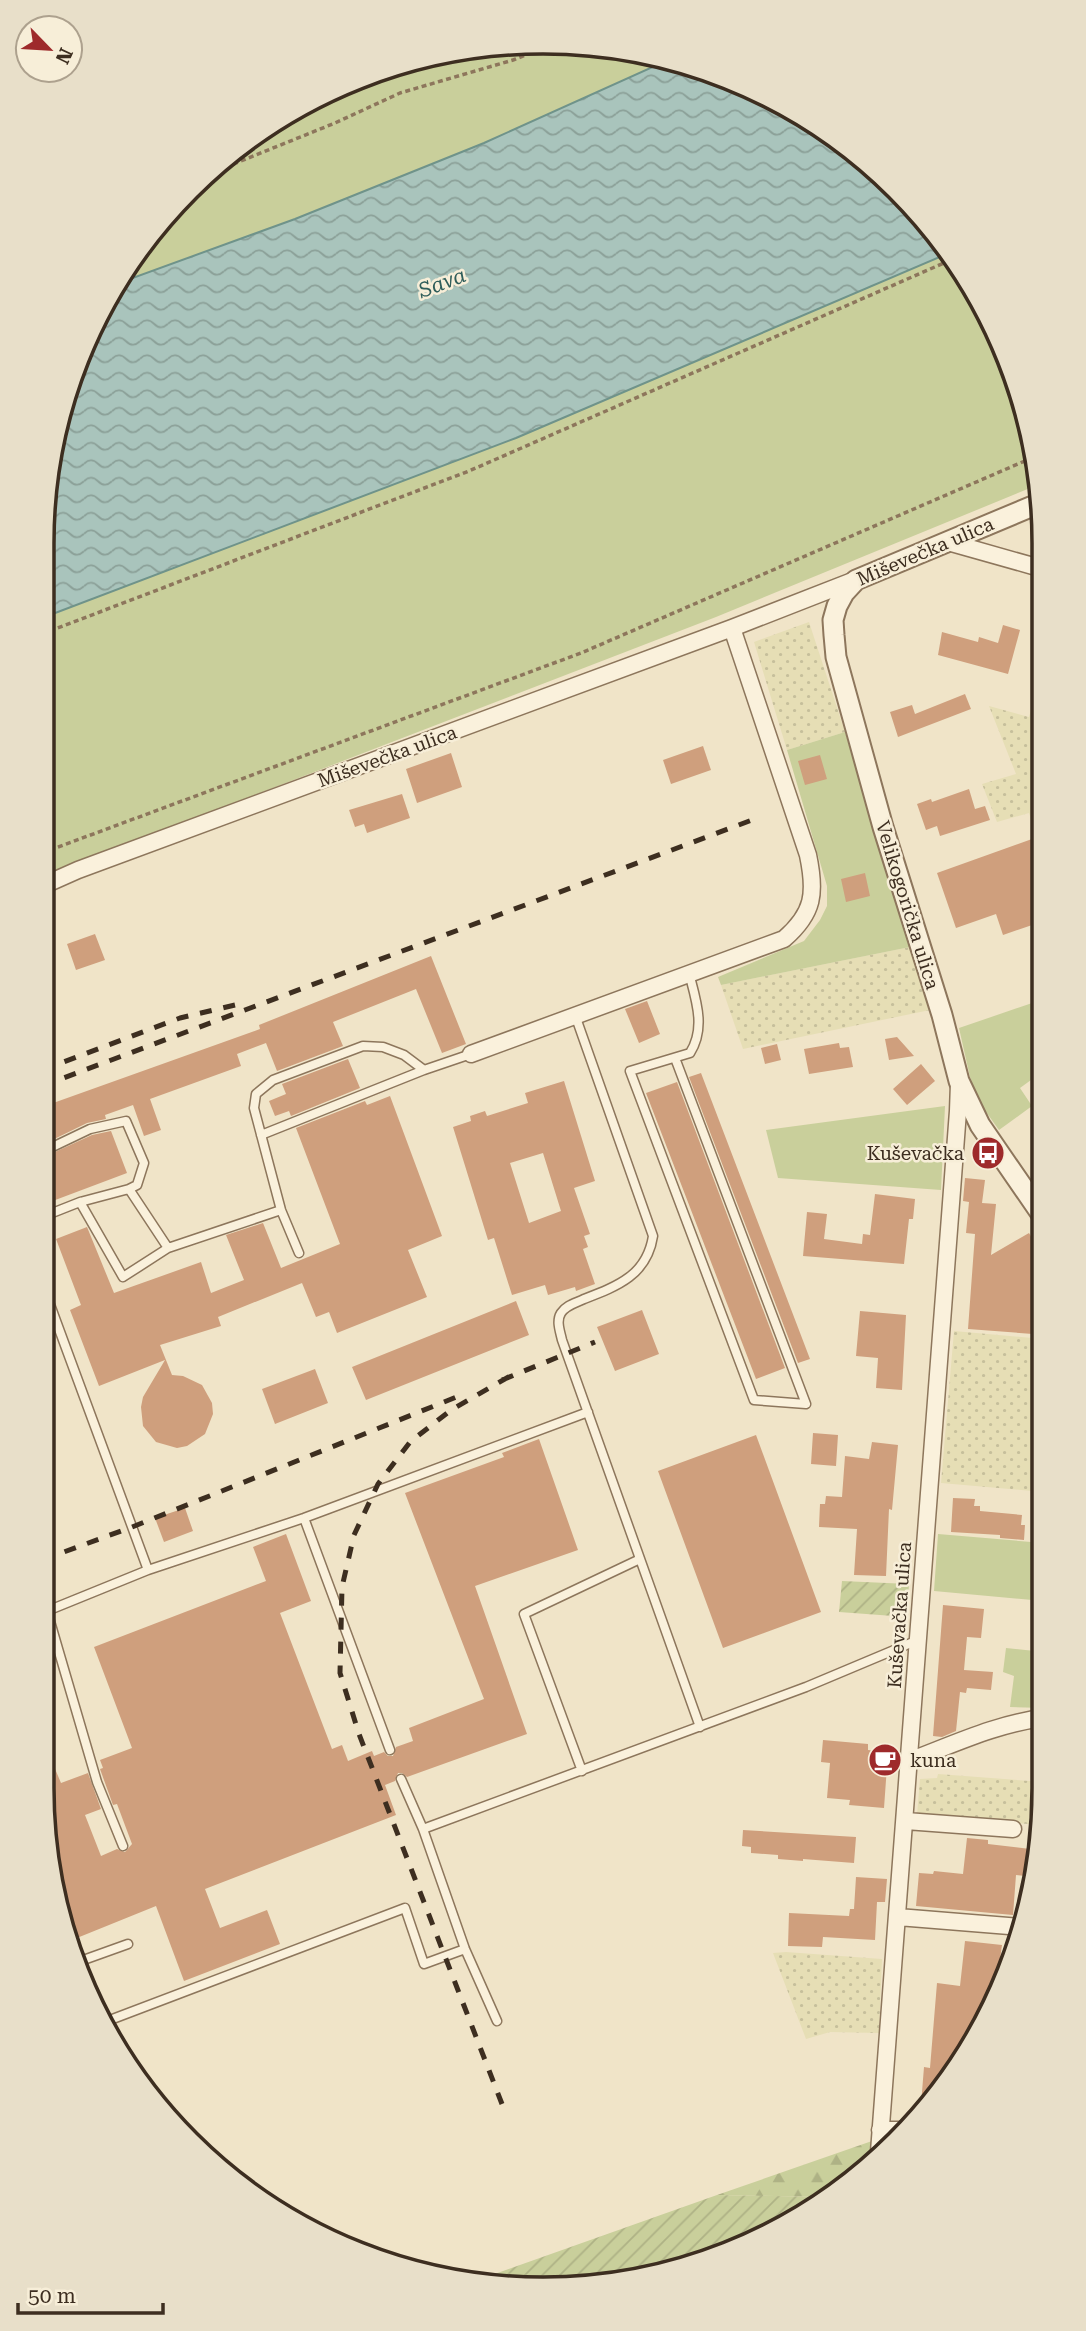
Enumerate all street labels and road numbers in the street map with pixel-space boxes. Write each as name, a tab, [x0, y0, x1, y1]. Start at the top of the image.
street label: Miševečka ulica	[853, 512, 998, 591]
street label: Miševečka ulica	[314, 720, 461, 792]
street label: Velikogorička ulica	[871, 818, 944, 993]
street label: Kuševačka ulica	[883, 1540, 916, 1689]

